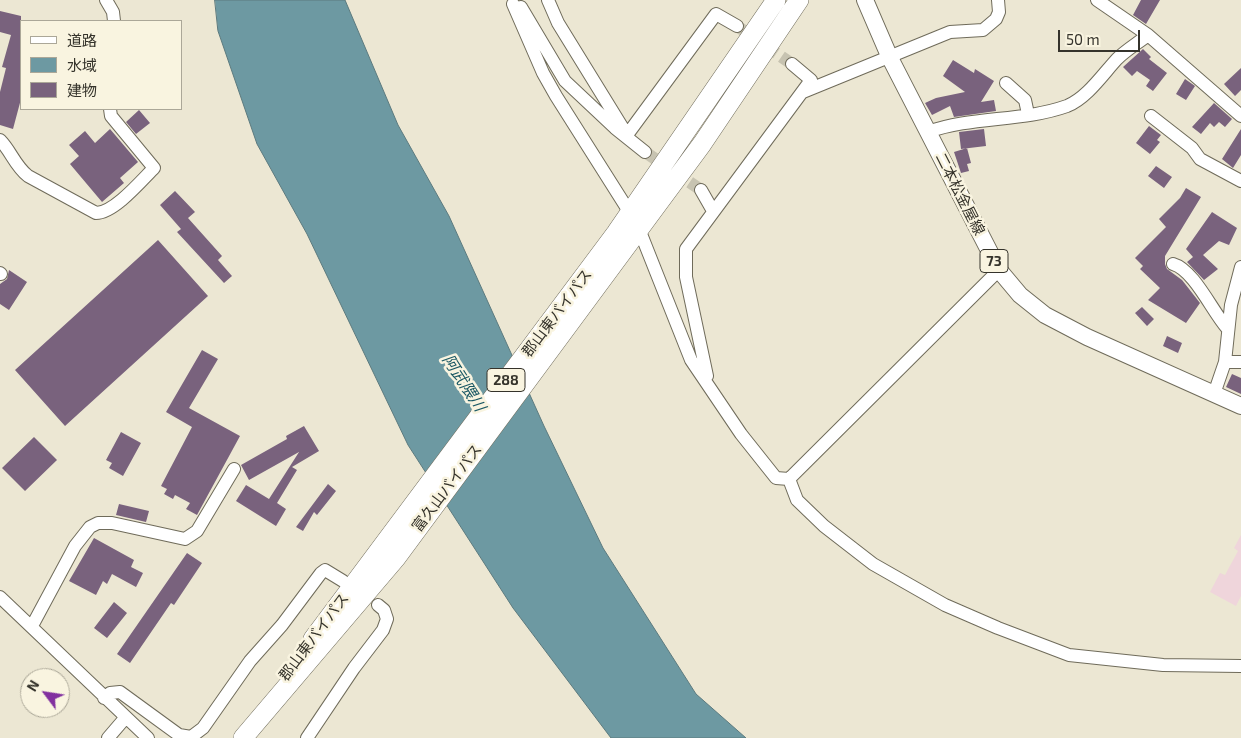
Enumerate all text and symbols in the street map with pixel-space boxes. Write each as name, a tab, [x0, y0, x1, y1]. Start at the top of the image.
legend	[20, 20, 182, 110]
scale bar	[1061, 20, 1144, 52]
text: 50 m	[1066, 30, 1100, 48]
text: 道路	[67, 31, 97, 49]
text: 水域	[67, 56, 97, 74]
text: 建物	[67, 81, 97, 99]
street label: 二本松金屋線	[932, 150, 988, 238]
road number: 73	[980, 250, 1008, 272]
street label: 郡山東バイパス	[518, 266, 596, 360]
water label: 阿武隈川	[439, 351, 489, 415]
road number: 288	[487, 368, 525, 392]
street label: 富久山バイパス	[408, 441, 486, 535]
street label: 郡山東バイパス	[275, 590, 353, 684]
north arrow	[20, 668, 70, 718]
text: N	[23, 677, 42, 694]

